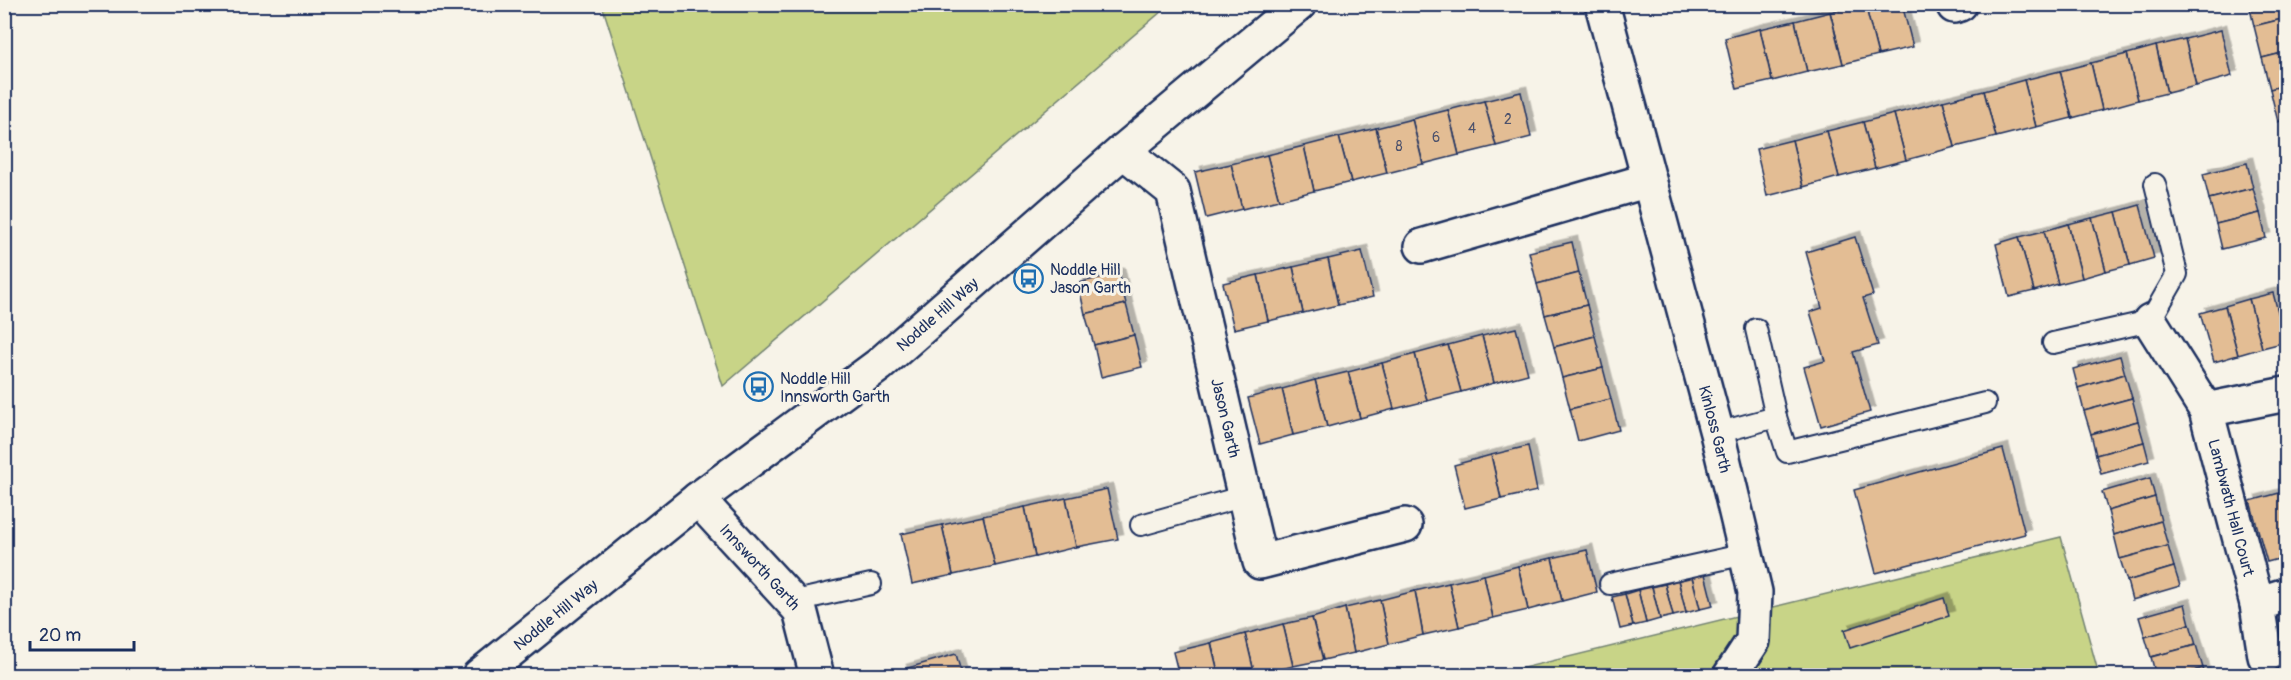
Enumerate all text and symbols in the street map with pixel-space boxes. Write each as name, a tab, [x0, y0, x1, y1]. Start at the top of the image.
house number: 2	[1504, 111, 1512, 128]
house number: 4	[1468, 120, 1476, 137]
house number: 6	[1432, 129, 1440, 146]
house number: 8	[1395, 138, 1403, 155]
place label: Noddle Hill Jason Garth	[1050, 260, 1131, 298]
bus stop icon: Noddle Hill Jason Garth	[1013, 262, 1045, 294]
street label: Noddle Hill Way	[893, 273, 983, 356]
place label: Noddle Hill Innsworth Garth	[780, 369, 890, 407]
bus stop icon: Noddle Hill Innsworth Garth	[743, 371, 775, 403]
street label: Jason Garth	[1206, 376, 1244, 460]
street label: Kinloss Garth	[1694, 384, 1735, 475]
street label: Lambwath Hall Court	[2203, 437, 2258, 579]
street label: Innsworth Garth	[715, 520, 804, 615]
street label: Noddle Hill Way	[510, 575, 602, 655]
scale bar	[30, 614, 134, 652]
text: 20 m	[39, 624, 81, 647]

